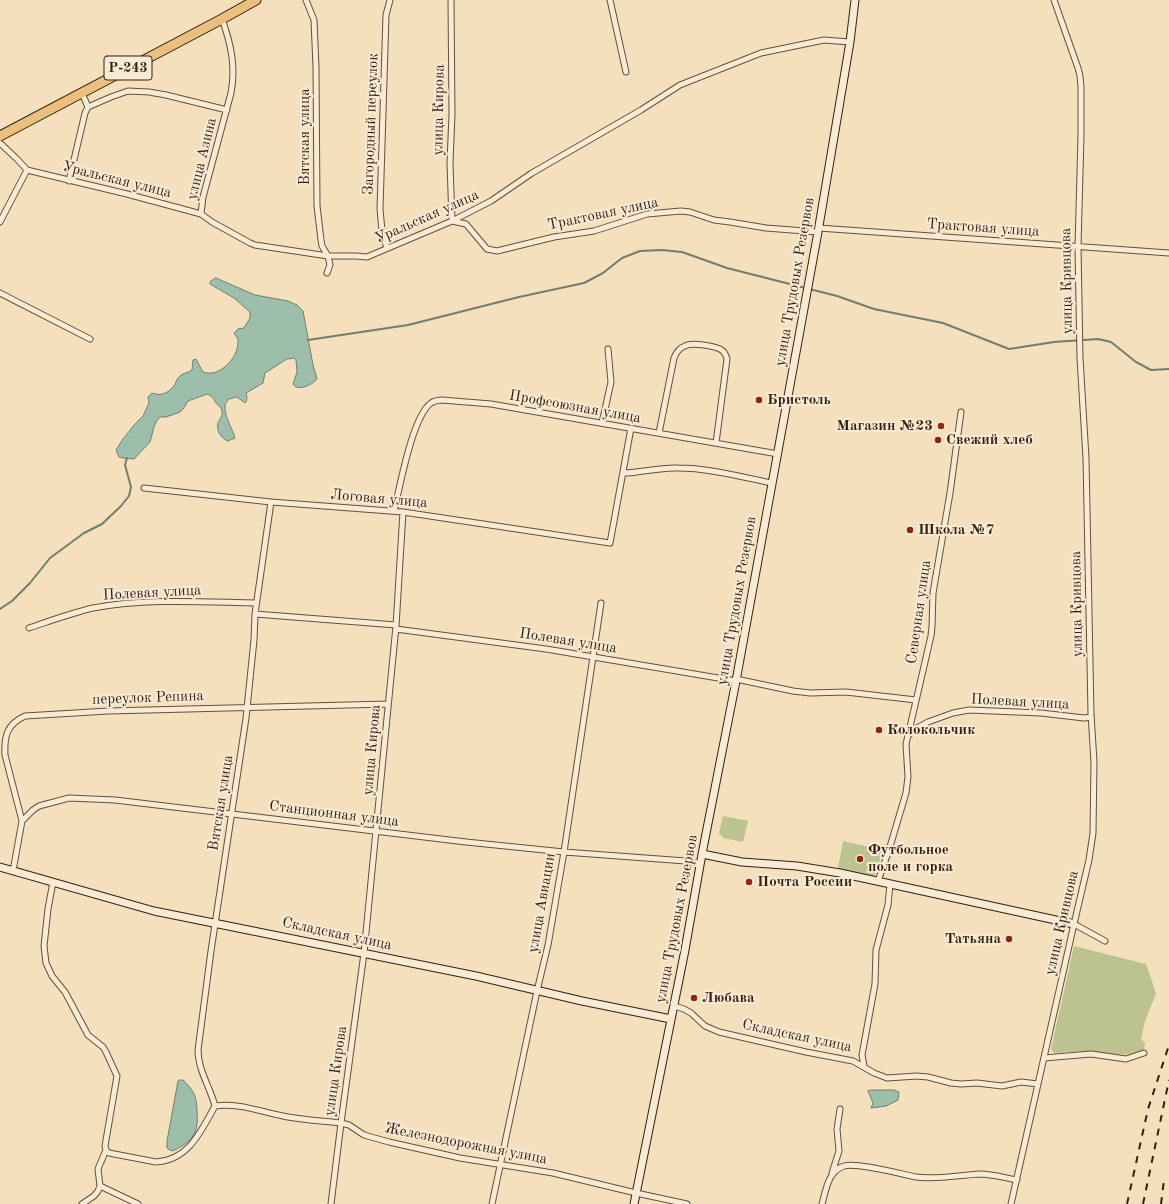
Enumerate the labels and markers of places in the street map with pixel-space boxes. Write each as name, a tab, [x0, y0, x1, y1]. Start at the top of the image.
place label: Бристоль	[767, 391, 831, 409]
marker: Бристоль	[754, 395, 764, 405]
place label: Магазин №23	[837, 417, 933, 435]
marker: Магазин №23	[936, 421, 946, 431]
place label: Свежий хлеб	[946, 431, 1033, 449]
marker: Свежий хлеб	[933, 435, 943, 445]
place label: Школа №7	[918, 521, 994, 539]
marker: Школа №7	[905, 525, 915, 535]
place label: Колокольчик	[887, 721, 975, 739]
marker: Колокольчик	[874, 725, 884, 735]
place label: Футбольное поле и горка	[868, 841, 953, 876]
marker: Футбольное поле и горка	[855, 854, 865, 864]
place label: Почта России	[757, 873, 852, 891]
marker: Почта России	[744, 877, 754, 887]
place label: Татьяна	[945, 930, 1001, 948]
marker: Татьяна	[1004, 934, 1014, 944]
place label: Любава	[702, 989, 755, 1007]
marker: Любава	[689, 993, 699, 1003]

